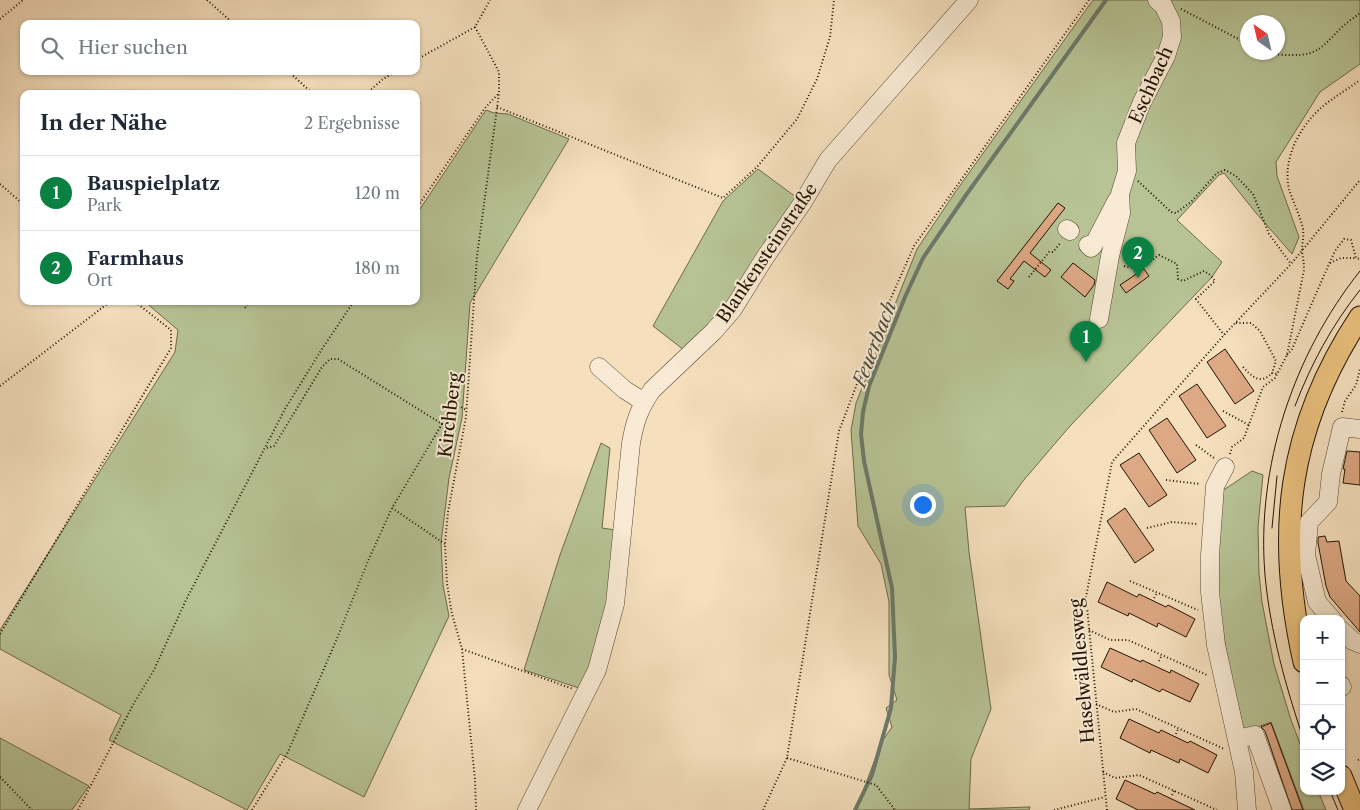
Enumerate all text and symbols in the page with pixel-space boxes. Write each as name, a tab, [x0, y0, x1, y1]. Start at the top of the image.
north arrow	[1240, 15, 1285, 60]
search box	[20, 20, 420, 75]
icon: search	[38, 34, 66, 62]
text: Hier suchen	[78, 36, 188, 59]
street label: Eschbach	[1124, 43, 1178, 127]
text: In der Nähe	[40, 110, 167, 135]
text: 2 Ergebnisse	[304, 113, 400, 133]
text: Bauspielplatz	[87, 172, 220, 195]
street label: Blankensteinstraße	[712, 179, 822, 327]
text: 1	[52, 183, 60, 203]
text: 120 m	[355, 183, 400, 203]
text: Park	[87, 195, 122, 215]
pin: 2	[1122, 237, 1154, 278]
text: Farmhaus	[87, 247, 184, 270]
text: 2	[51, 258, 61, 278]
text: 180 m	[354, 258, 400, 278]
text: Ort	[87, 270, 113, 290]
water label: Feuerbach	[847, 298, 901, 392]
pin: 1	[1070, 321, 1102, 362]
street label: Kirchberg	[434, 371, 466, 459]
your location	[910, 492, 936, 518]
street label: Haselwäldlesweg	[1065, 597, 1099, 744]
map controls	[1300, 615, 1345, 795]
button: +	[1300, 615, 1345, 660]
button: −	[1300, 660, 1345, 705]
button: locate	[1300, 705, 1345, 750]
button: layers	[1300, 750, 1345, 795]

